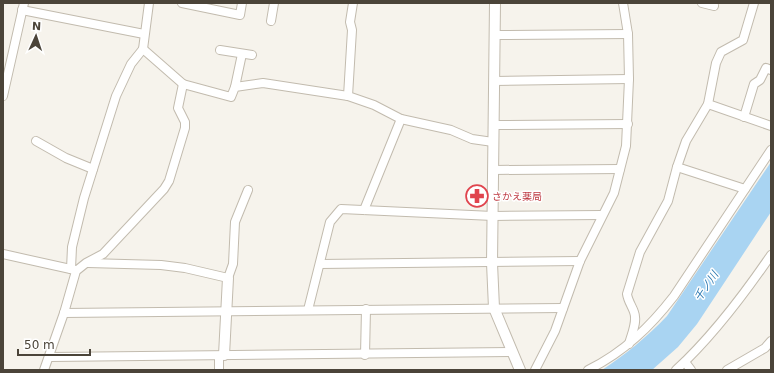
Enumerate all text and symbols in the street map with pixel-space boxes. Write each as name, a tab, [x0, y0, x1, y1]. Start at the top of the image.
north arrow	[16, 16, 56, 56]
text: N	[32, 20, 41, 33]
pharmacy icon: さかえ薬局	[464, 183, 490, 209]
place label: さかえ薬局	[492, 191, 542, 202]
water label: 千ノ川	[692, 268, 722, 304]
scale bar	[18, 331, 90, 357]
text: 50 m	[24, 338, 55, 352]

